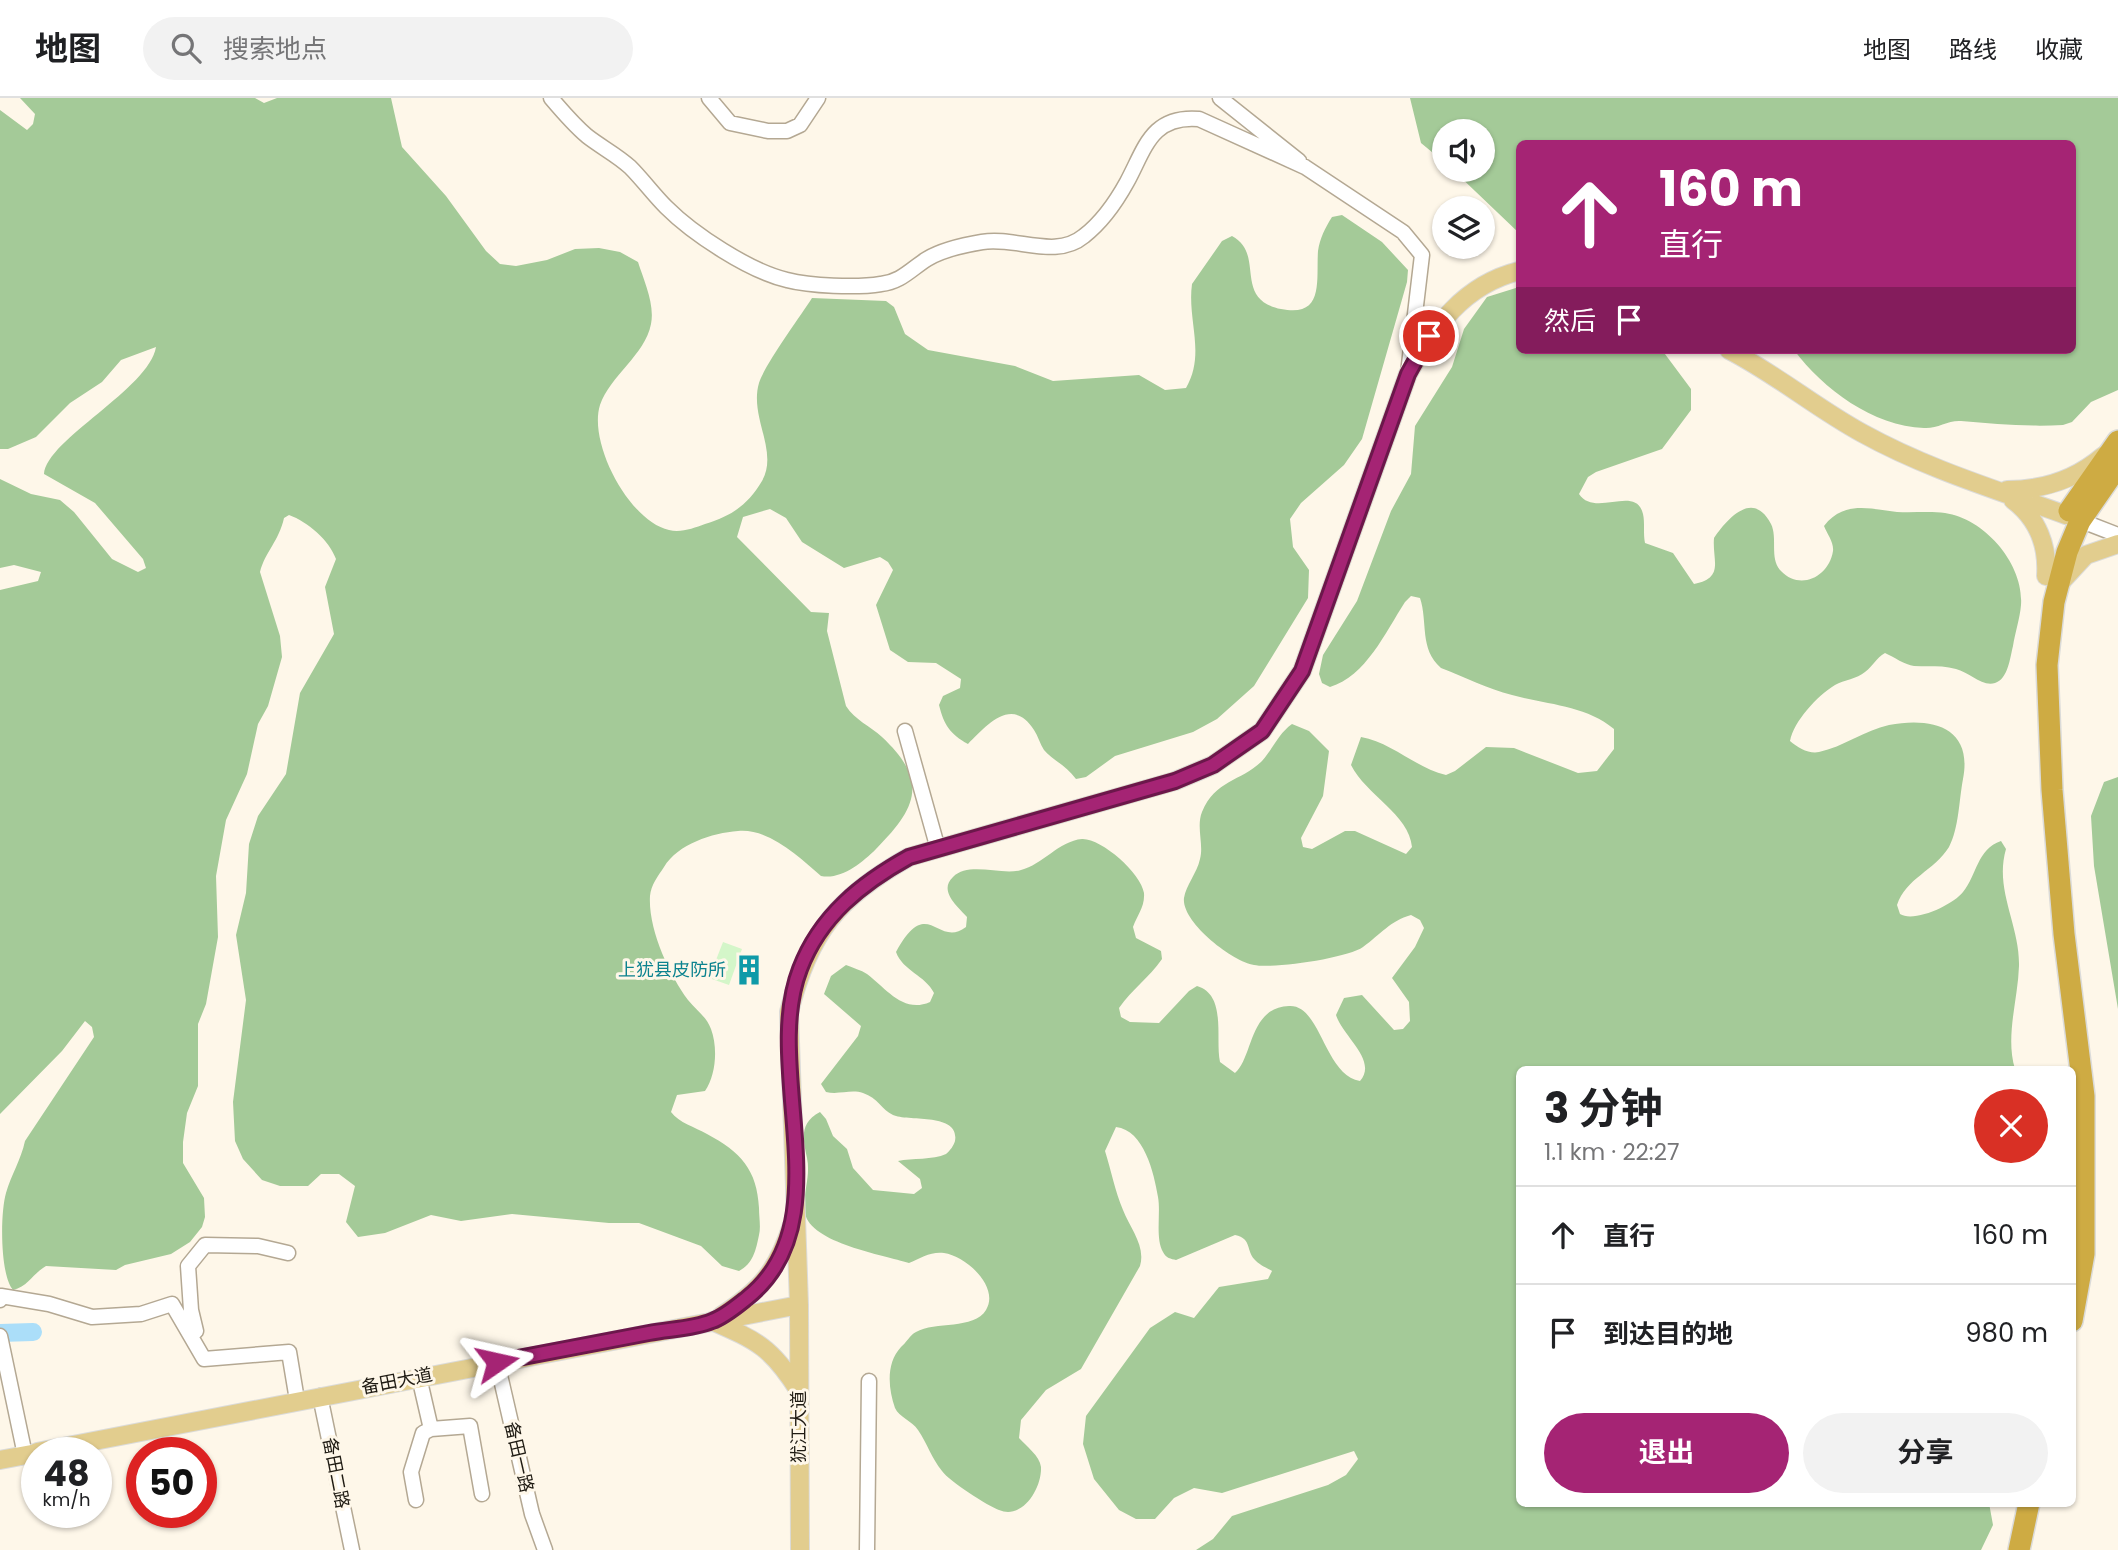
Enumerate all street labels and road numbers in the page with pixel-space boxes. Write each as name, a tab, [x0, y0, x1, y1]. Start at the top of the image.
street label: 备田大道	[359, 1361, 435, 1400]
street label: 犹江大道	[786, 1391, 811, 1463]
street label: 备田一路	[499, 1419, 540, 1495]
street label: 备田二路	[317, 1435, 356, 1511]

